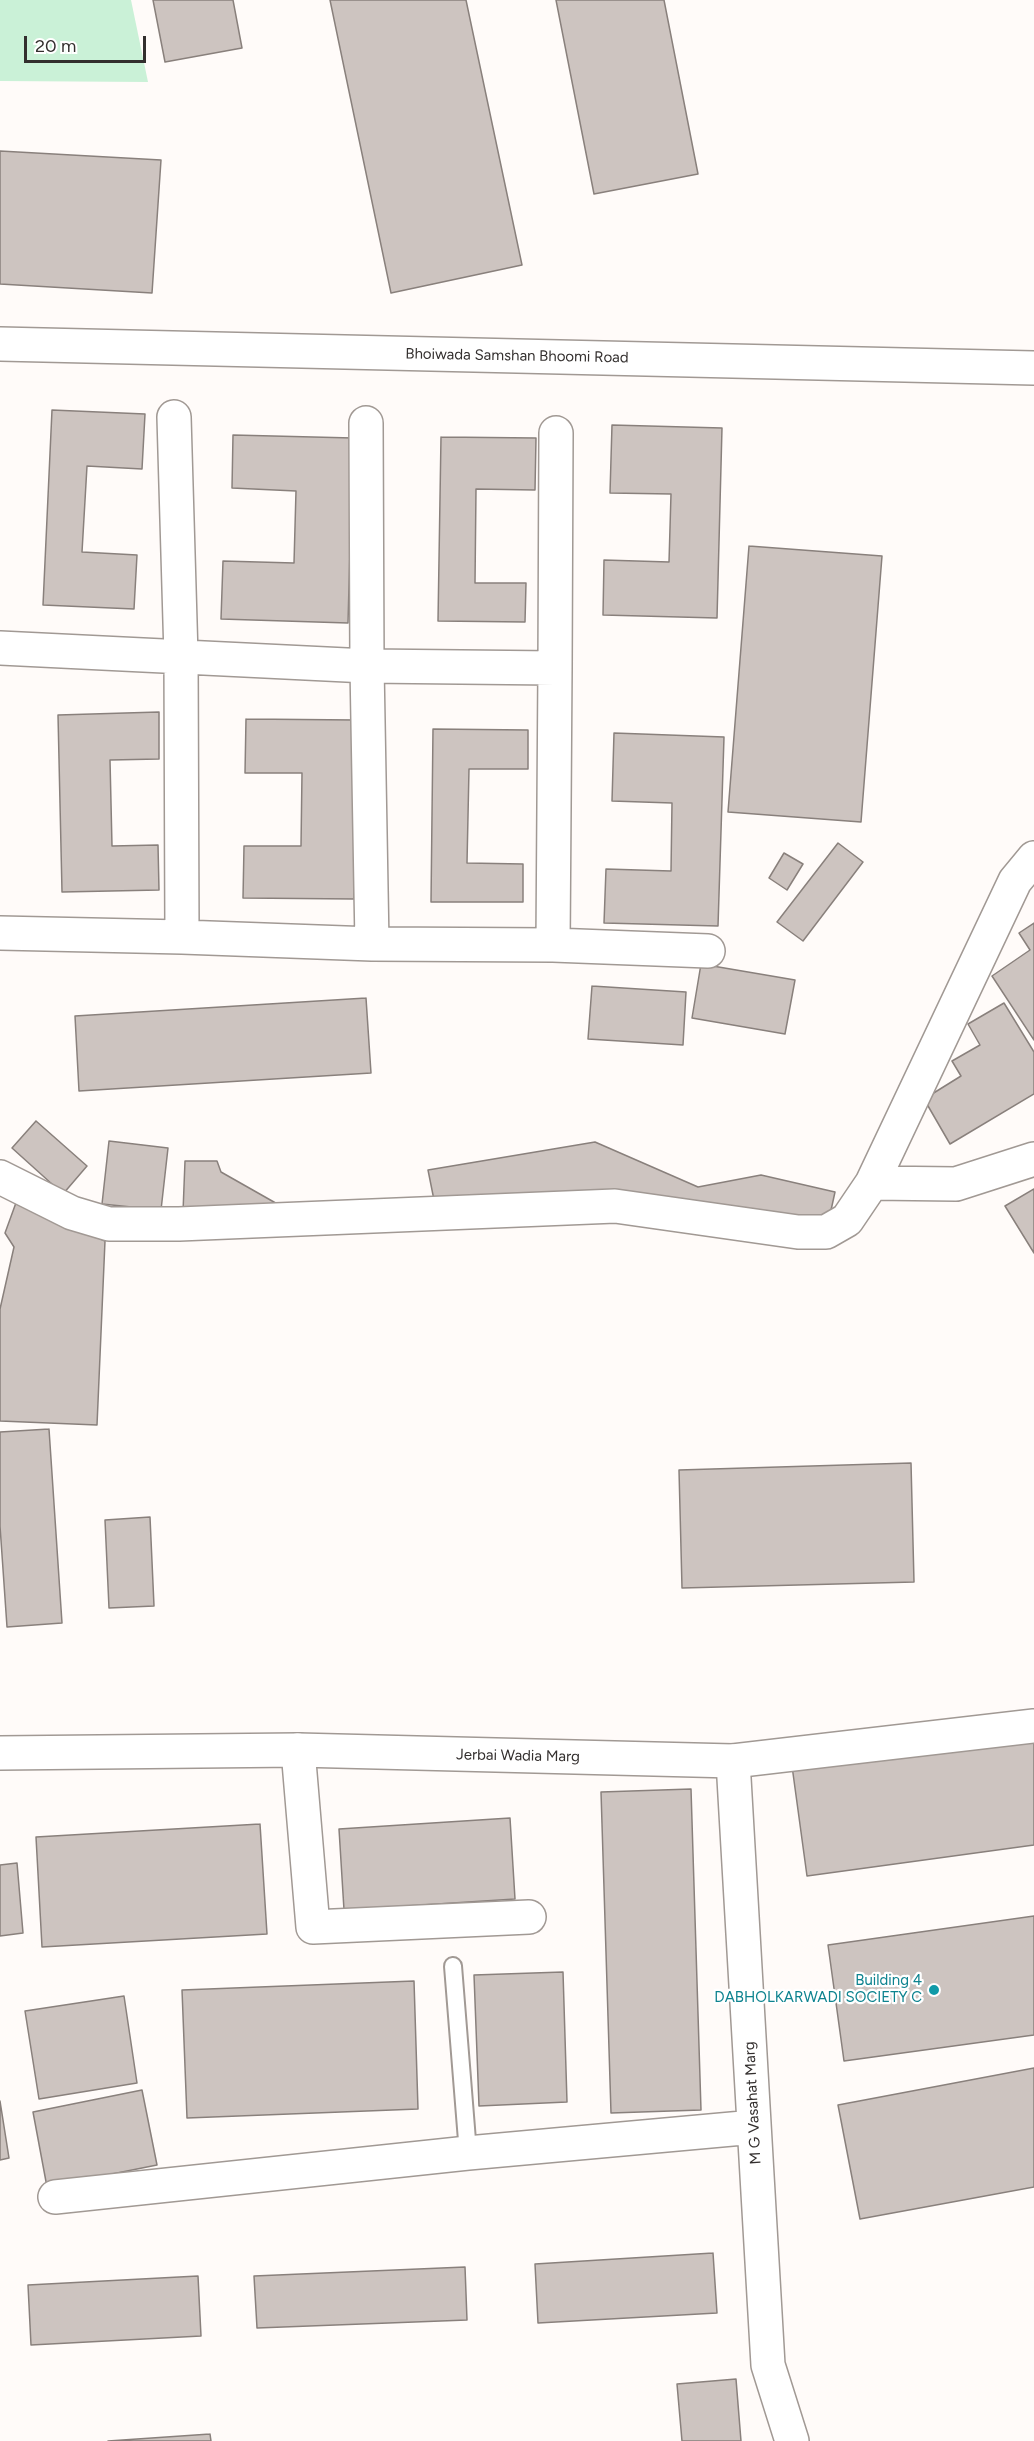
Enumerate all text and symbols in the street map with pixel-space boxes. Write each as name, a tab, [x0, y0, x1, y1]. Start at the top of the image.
scale bar	[27, 24, 148, 62]
text: 20 m	[35, 35, 76, 57]
street label: Bhoiwada Samshan Bhoomi Road	[405, 345, 629, 367]
street label: Jerbai Wadia Marg	[456, 1746, 580, 1766]
place label: Building 4 DABHOLKARWADI SOCIETY C	[714, 1972, 922, 2007]
marker: Building 4 DABHOLKARWADI SOCIETY C	[927, 1983, 941, 1997]
street label: M G Vasahat Marg	[741, 2041, 765, 2165]

